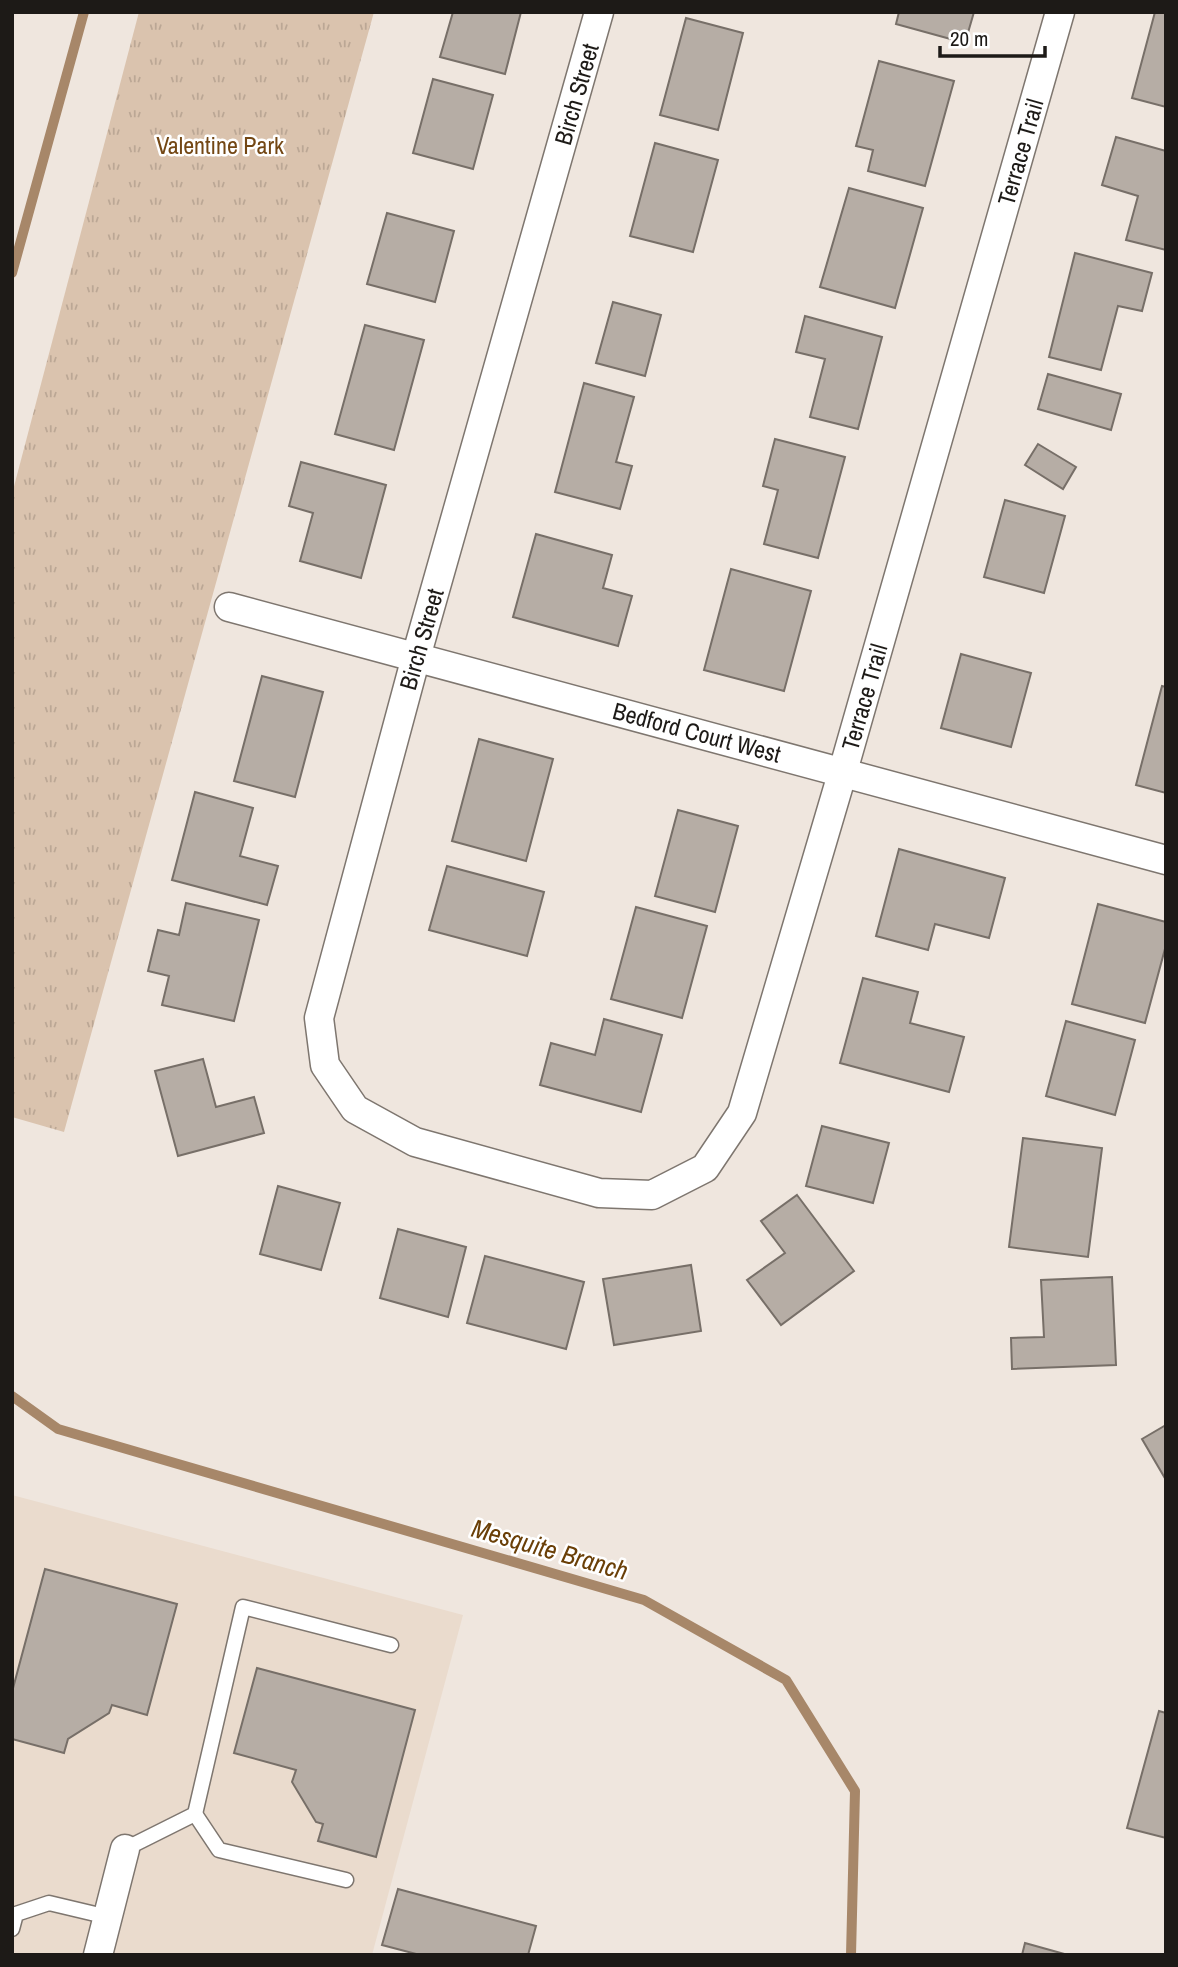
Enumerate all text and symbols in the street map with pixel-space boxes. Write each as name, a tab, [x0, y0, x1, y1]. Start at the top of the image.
scale bar	[940, 14, 1045, 58]
text: 20 m	[950, 24, 988, 53]
street label: Birch Street	[546, 39, 606, 148]
street label: Terrace Trail	[990, 95, 1050, 209]
park label: Valentine Park	[156, 129, 284, 161]
street label: Birch Street	[391, 584, 451, 693]
street label: Terrace Trail	[834, 640, 894, 754]
street label: Bedford Court West	[610, 694, 785, 770]
water label: Mesquite Branch	[468, 1510, 632, 1588]

